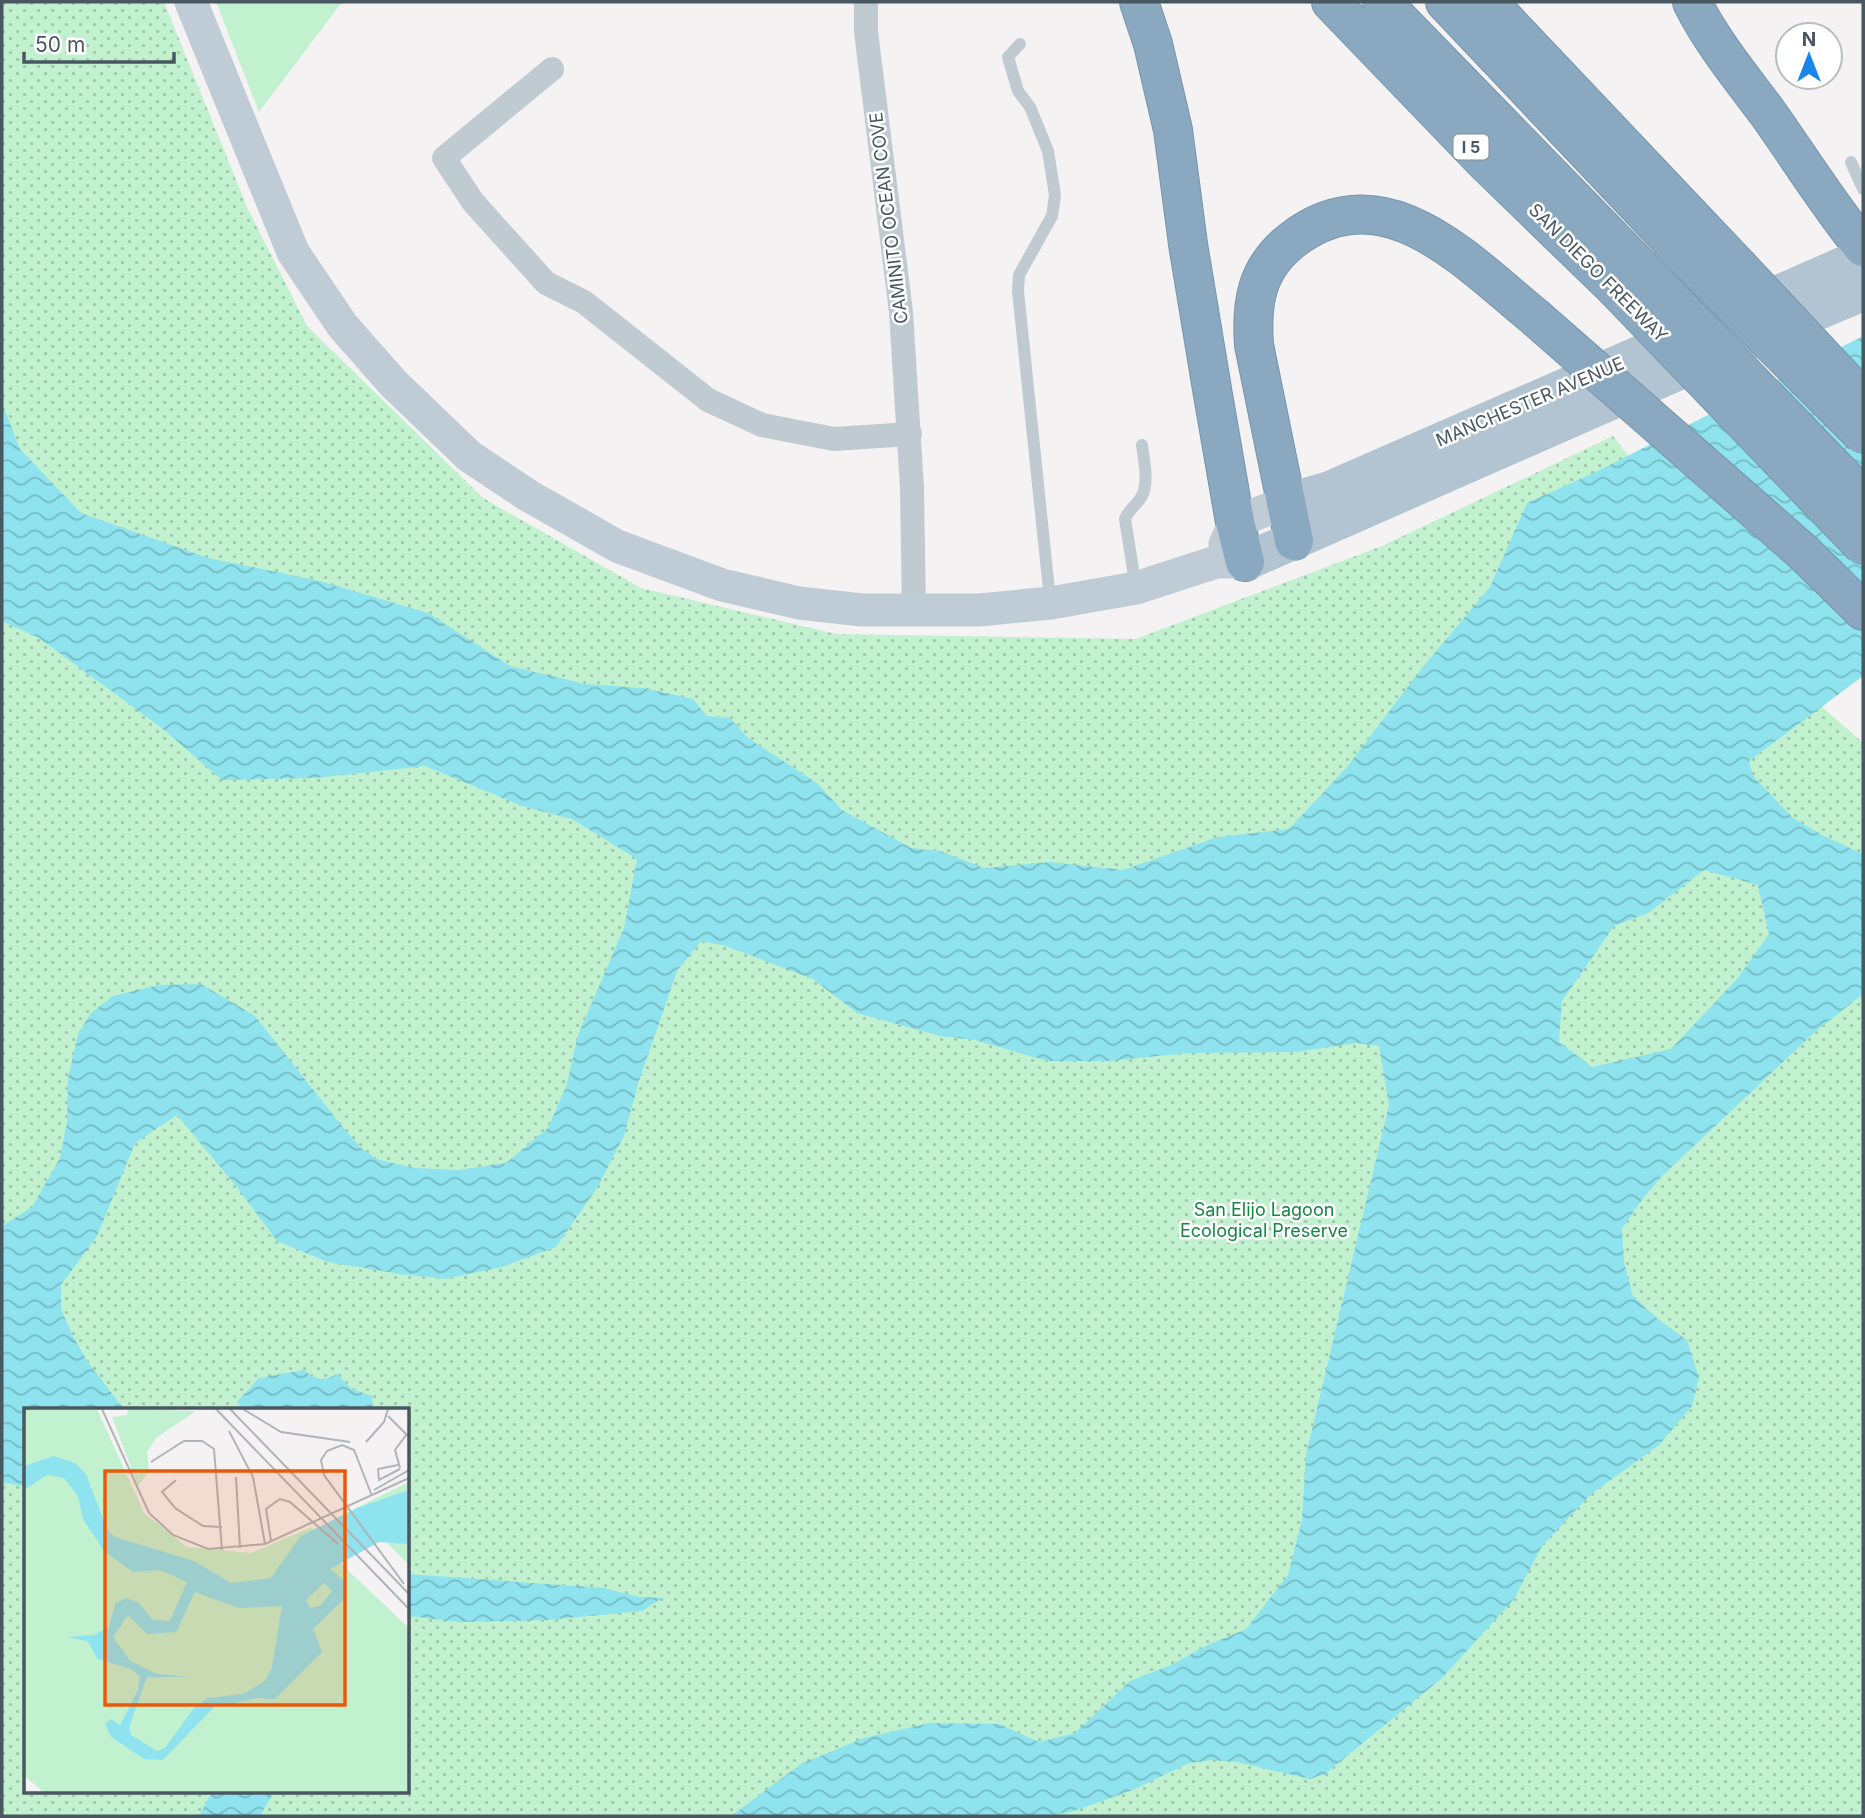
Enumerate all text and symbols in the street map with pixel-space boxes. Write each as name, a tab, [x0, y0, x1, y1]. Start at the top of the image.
scale bar	[24, 21, 175, 65]
north arrow	[1774, 21, 1844, 91]
text: N	[1802, 28, 1816, 51]
text: 50 m	[35, 32, 85, 57]
street label: CAMINITO OCEAN COVE	[865, 111, 912, 325]
road number: I 5	[1454, 134, 1488, 160]
street label: SAN DIEGO FREEWAY	[1525, 199, 1672, 346]
street label: MANCHESTER AVENUE	[1433, 352, 1627, 451]
park label: San Elijo Lagoon Ecological Preserve	[1180, 1199, 1348, 1241]
inset map	[24, 1408, 410, 1794]

